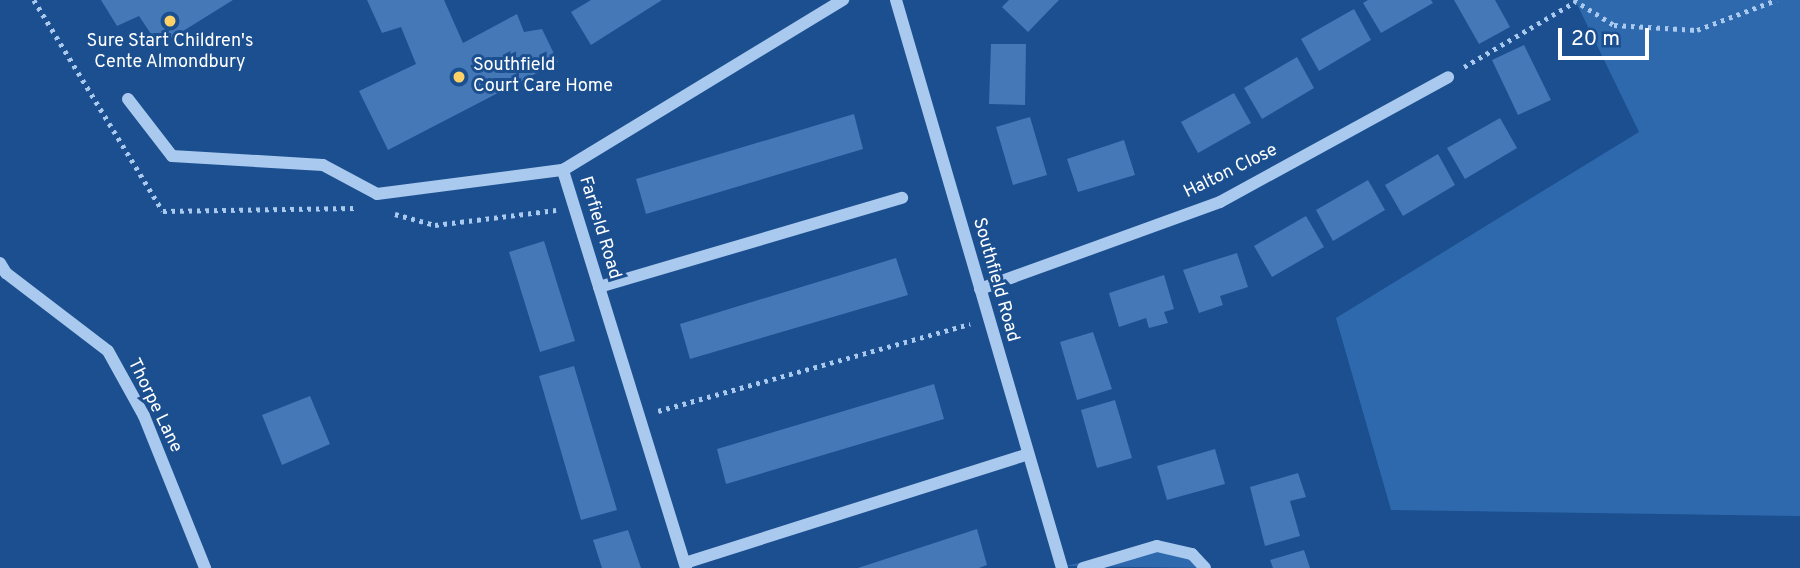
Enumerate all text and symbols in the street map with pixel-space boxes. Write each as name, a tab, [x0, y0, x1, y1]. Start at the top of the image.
marker: Sure Start Children's Cente Almondbury	[162, 13, 178, 29]
scale bar	[1562, 14, 1653, 58]
text: 20 m	[1571, 26, 1620, 53]
place label: Sure Start Children's Cente Almondbury	[87, 32, 253, 74]
place label: Southfield Court Care Home	[473, 56, 613, 98]
marker: Southfield Court Care Home	[451, 69, 467, 85]
street label: Halton Close	[1181, 140, 1281, 204]
street label: Farfield Road	[573, 174, 625, 282]
street label: Southfield Road	[967, 215, 1023, 345]
street label: Thorpe Lane	[122, 355, 186, 457]

